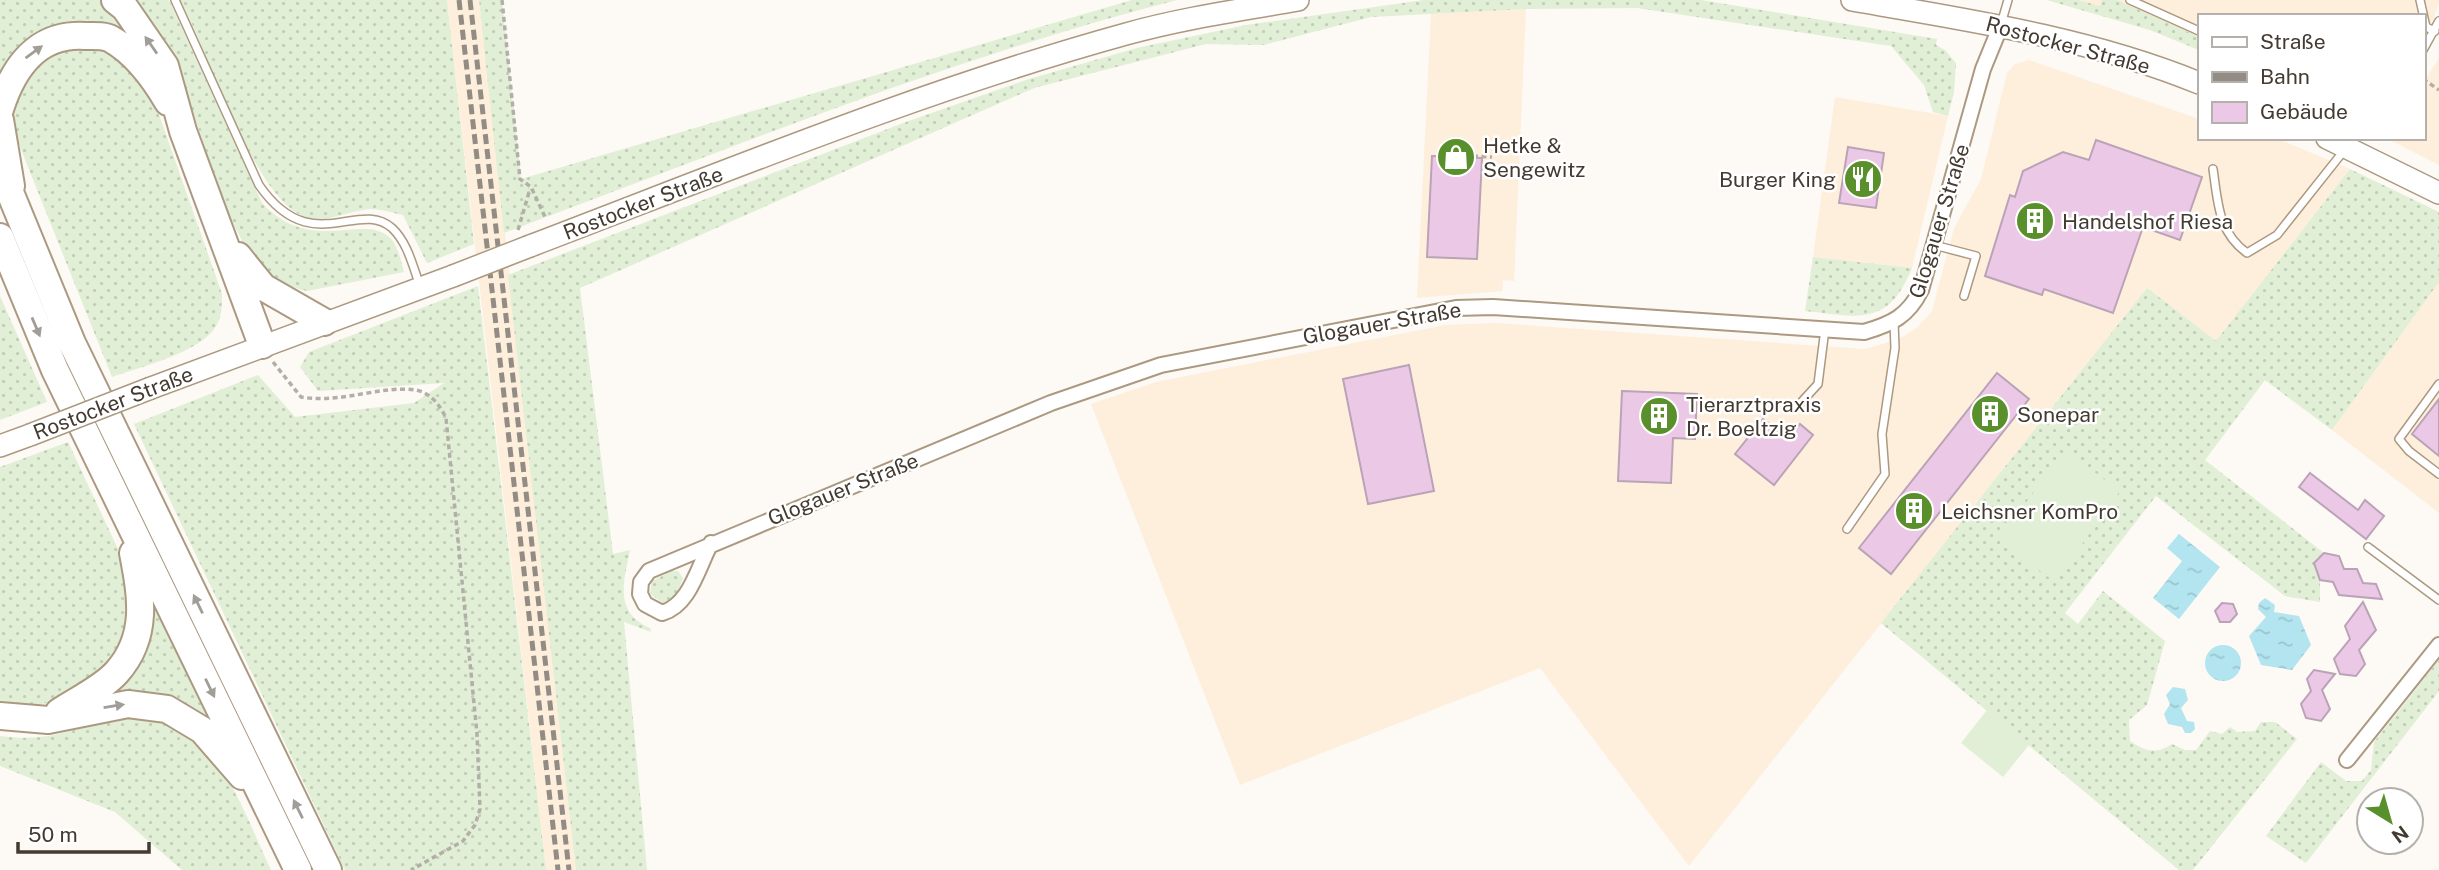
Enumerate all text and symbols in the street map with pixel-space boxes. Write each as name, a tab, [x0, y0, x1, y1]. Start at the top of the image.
street label: Rostocker Straße	[1983, 11, 2153, 79]
legend	[2198, 14, 2425, 140]
text: Straße	[2260, 29, 2326, 54]
one-way arrow	[144, 36, 158, 54]
one-way arrow	[25, 45, 43, 59]
text: Bahn	[2260, 64, 2310, 89]
text: Gebäude	[2260, 99, 2348, 124]
place label: Hetke & Sengewitz	[1483, 133, 1585, 182]
shop icon: Hetke & Sengewitz	[1435, 136, 1477, 178]
street label: Glogauer Straße	[1904, 141, 1974, 301]
restaurant icon: Burger King	[1842, 158, 1884, 200]
street label: Rostocker Straße	[560, 161, 726, 245]
place label: Burger King	[1719, 167, 1836, 192]
building icon: Handelshof Riesa	[2014, 200, 2056, 242]
place label: Handelshof Riesa	[2062, 209, 2233, 234]
street label: Glogauer Straße	[1301, 297, 1463, 349]
one-way arrow	[31, 317, 42, 338]
street label: Rostocker Straße	[30, 361, 196, 445]
place label: Tierarztpraxis Dr. Boeltzig	[1686, 392, 1821, 441]
building icon: Sonepar	[1969, 393, 2011, 435]
building icon: Tierarztpraxis Dr. Boeltzig	[1638, 395, 1680, 437]
place label: Sonepar	[2017, 402, 2099, 427]
street label: Glogauer Straße	[764, 447, 922, 531]
building icon: Leichsner KomPro	[1893, 490, 1935, 532]
place label: Leichsner KomPro	[1941, 499, 2118, 524]
one-way arrow	[192, 594, 204, 614]
one-way arrow	[204, 678, 215, 698]
one-way arrow	[104, 700, 126, 711]
north arrow	[2355, 786, 2425, 856]
one-way arrow	[292, 799, 303, 819]
scale bar	[18, 810, 149, 854]
text: N	[2388, 821, 2413, 848]
text: 50 m	[28, 822, 78, 847]

